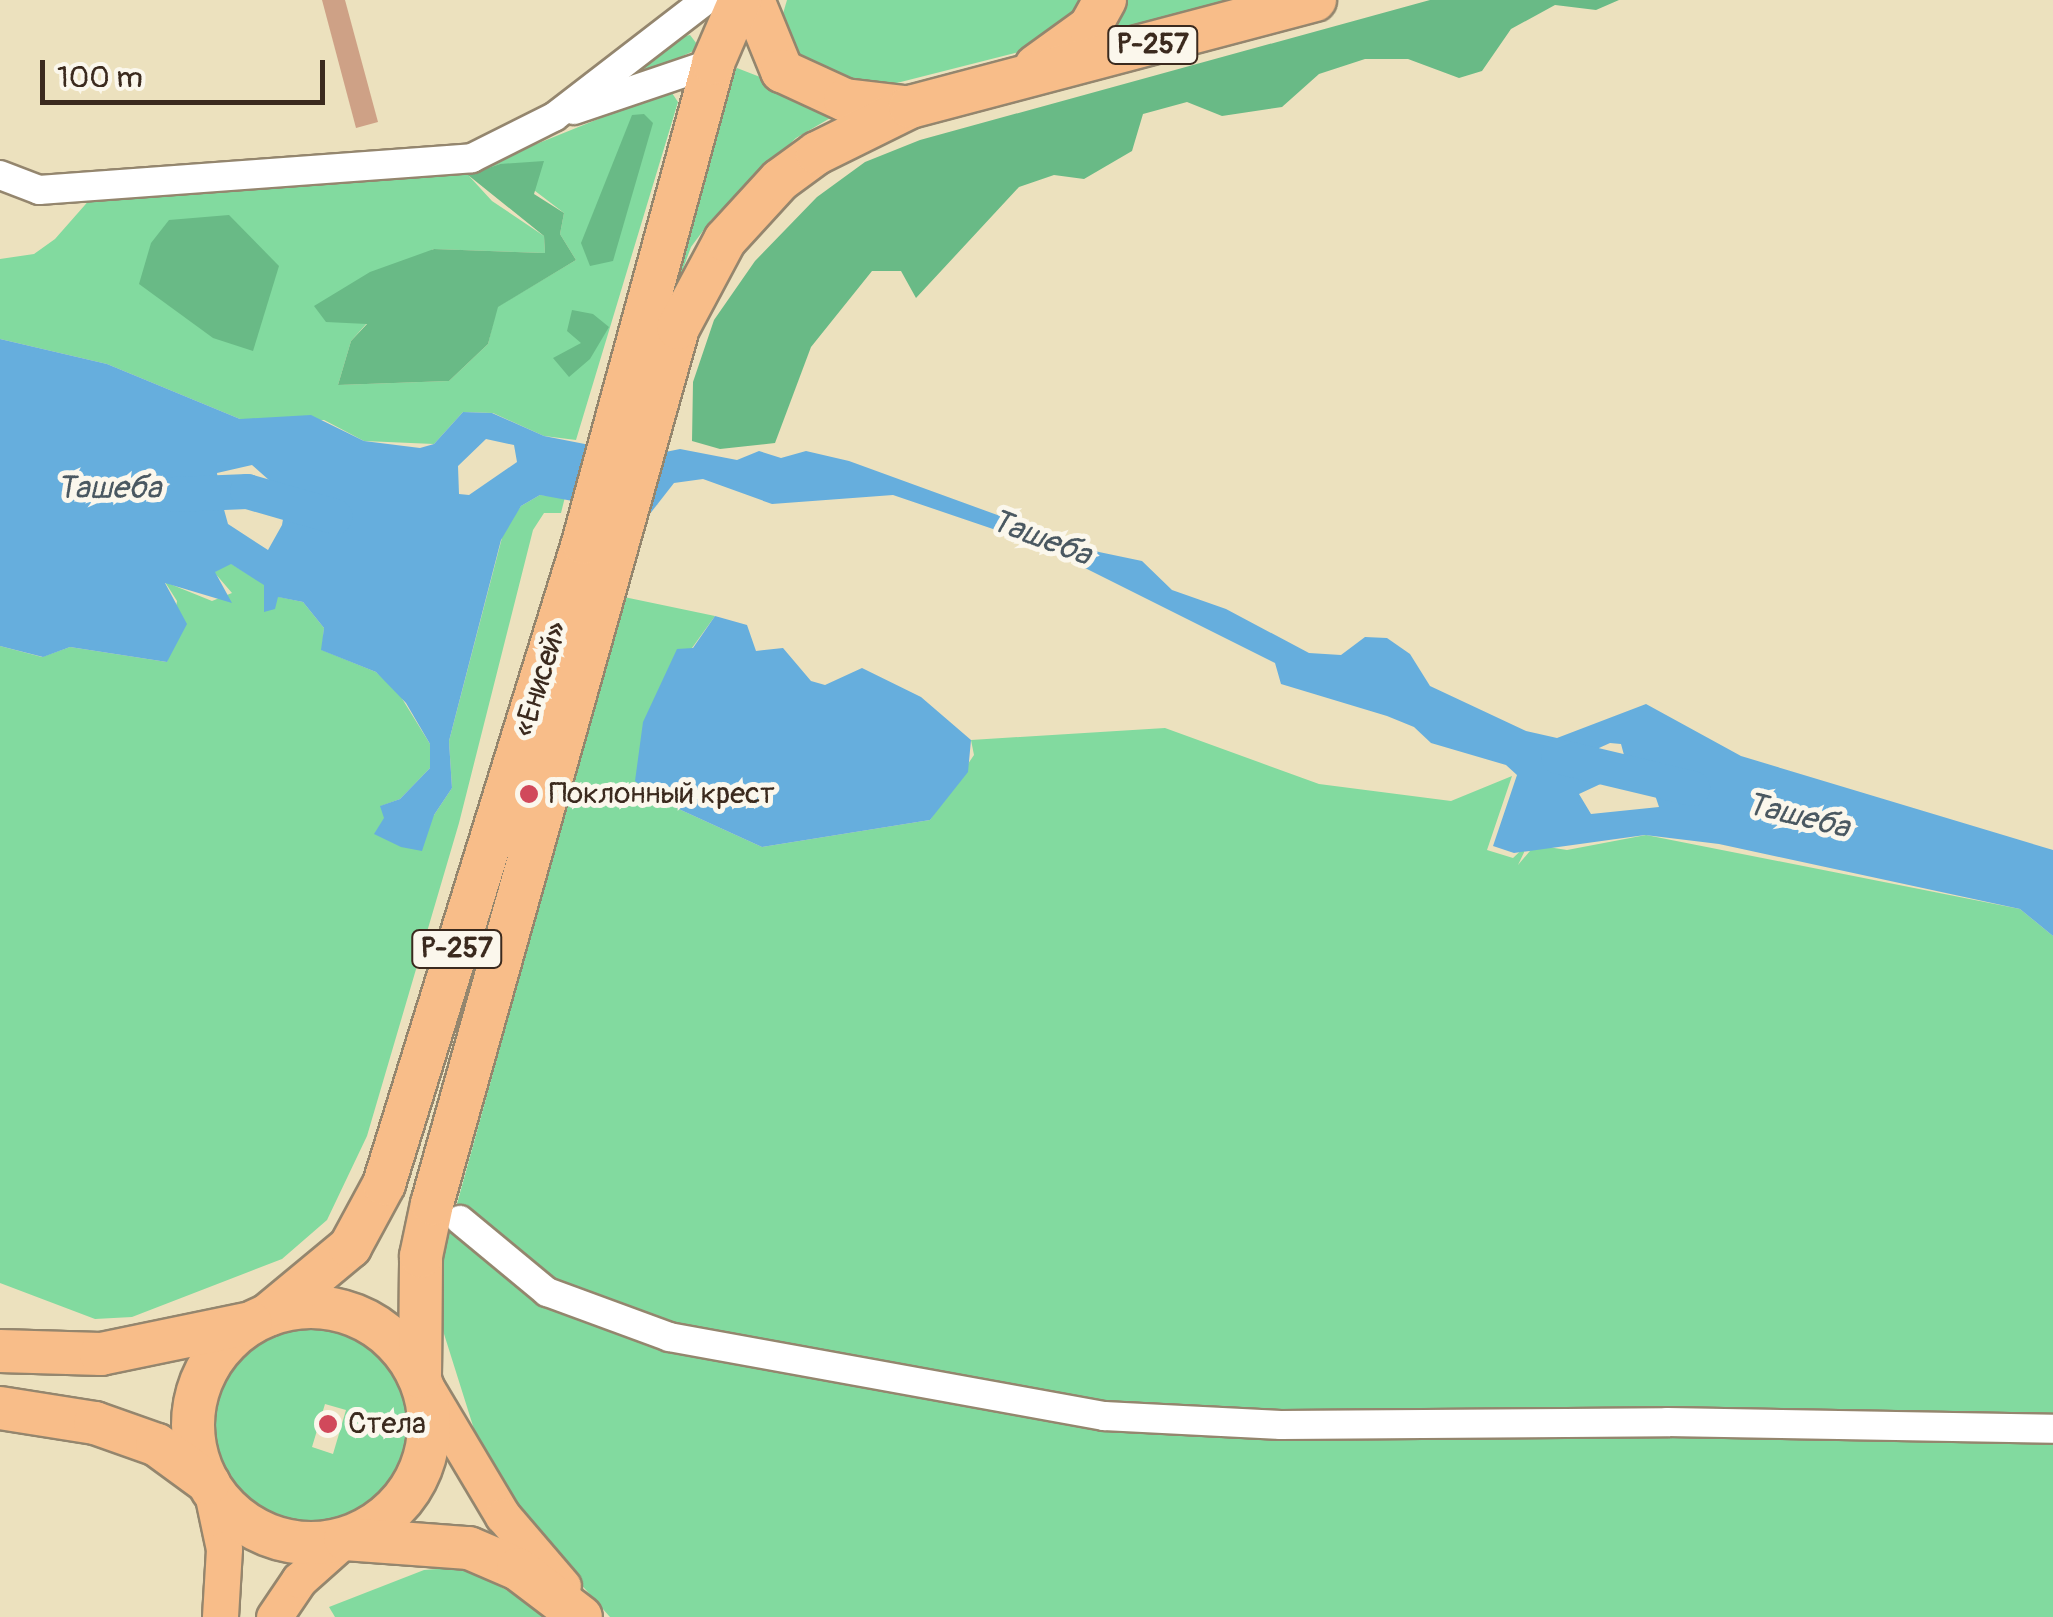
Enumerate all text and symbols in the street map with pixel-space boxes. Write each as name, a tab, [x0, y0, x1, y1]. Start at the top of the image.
road number: Р-257	[1106, 22, 1200, 68]
scale bar	[45, 40, 330, 102]
text: 100 m	[57, 59, 143, 96]
water label: Ташеба	[57, 469, 161, 507]
water label: Ташеба	[985, 501, 1097, 575]
street label: «Енисей»	[506, 617, 576, 741]
place label: Поклонный крест	[549, 776, 775, 812]
marker: Поклонный крест	[518, 783, 540, 805]
water label: Ташеба	[1743, 785, 1853, 847]
road number: Р-257	[410, 926, 504, 972]
place label: Стела	[348, 1406, 426, 1442]
marker: Стела	[317, 1413, 339, 1435]

